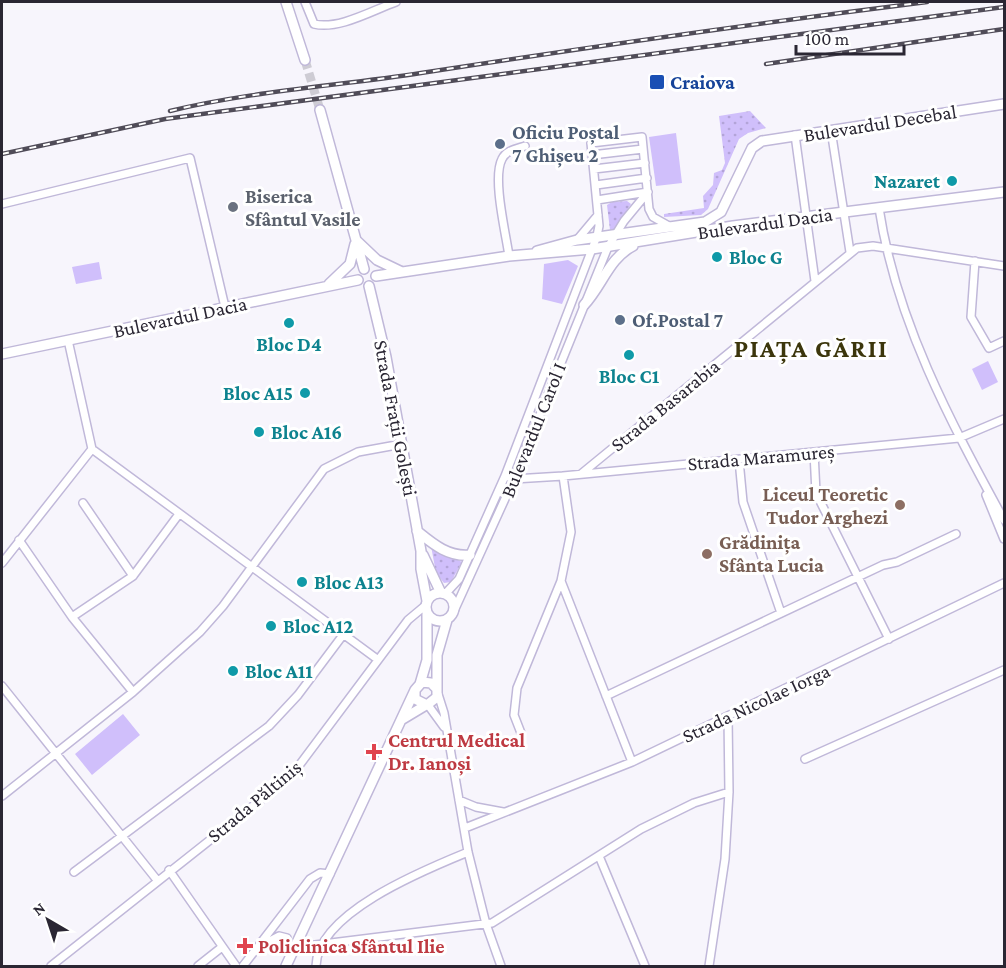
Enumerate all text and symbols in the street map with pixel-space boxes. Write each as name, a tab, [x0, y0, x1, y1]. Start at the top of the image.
scale bar	[796, 18, 904, 56]
text: 100 m	[805, 29, 850, 49]
place label: Craiova	[670, 71, 735, 93]
marker: Craiova	[648, 73, 666, 91]
street label: Bulevardul Decebal	[802, 100, 958, 146]
place label: Oficiu Poștal 7 Ghișeu 2	[512, 121, 620, 168]
marker: Oficiu Poștal 7 Ghișeu 2	[493, 137, 507, 151]
place label: Nazaret	[874, 170, 941, 192]
marker: Nazaret	[945, 174, 959, 188]
place label: Biserica Sfântul Vasile	[245, 185, 361, 230]
marker: Biserica Sfântul Vasile	[226, 200, 240, 214]
street label: Bulevardul Dacia	[696, 203, 834, 243]
place label: Bloc G	[729, 246, 783, 268]
marker: Bloc G	[710, 250, 724, 264]
street label: Bulevardul Dacia	[111, 292, 249, 342]
place label: Of.Postal 7	[632, 309, 724, 331]
marker: Of.Postal 7	[613, 313, 627, 327]
marker: Bloc D4	[282, 316, 296, 330]
place label: Bloc D4	[256, 333, 322, 355]
district label: PIAȚA GĂRII	[734, 334, 888, 365]
street label: Strada Frații Golești	[368, 338, 422, 498]
marker: Bloc C1	[622, 348, 636, 362]
street label: Strada Basarabia	[606, 354, 724, 456]
street label: Bulevardul Carol I	[496, 359, 570, 501]
place label: Bloc C1	[599, 365, 660, 387]
place label: Bloc A15	[223, 382, 293, 404]
marker: Bloc A15	[298, 386, 312, 400]
place label: Bloc A16	[271, 421, 342, 443]
marker: Bloc A16	[252, 425, 266, 439]
street label: Strada Maramureș	[687, 440, 836, 476]
place label: Liceul Teoretic Tudor Arghezi	[763, 483, 888, 528]
marker: Liceul Teoretic Tudor Arghezi	[893, 498, 907, 512]
place label: Grădinița Sfânta Lucia	[719, 531, 824, 576]
marker: Grădinița Sfânta Lucia	[700, 547, 714, 561]
place label: Bloc A13	[314, 571, 384, 593]
marker: Bloc A13	[295, 575, 309, 589]
place label: Bloc A12	[283, 615, 353, 637]
marker: Bloc A12	[264, 619, 278, 633]
street label: Strada Nicolae Iorga	[679, 659, 834, 748]
place label: Bloc A11	[245, 660, 313, 682]
marker: Bloc A11	[226, 664, 240, 678]
place label: Centrul Medical Dr. Ianoși	[388, 729, 525, 776]
marker: Centrul Medical Dr. Ianoși	[365, 743, 383, 761]
street label: Strada Păltiniș	[203, 755, 307, 848]
north arrow	[18, 890, 78, 950]
text: N	[29, 899, 49, 919]
place label: Policlinica Sfântul Ilie	[258, 935, 445, 957]
marker: Policlinica Sfântul Ilie	[236, 937, 254, 955]

